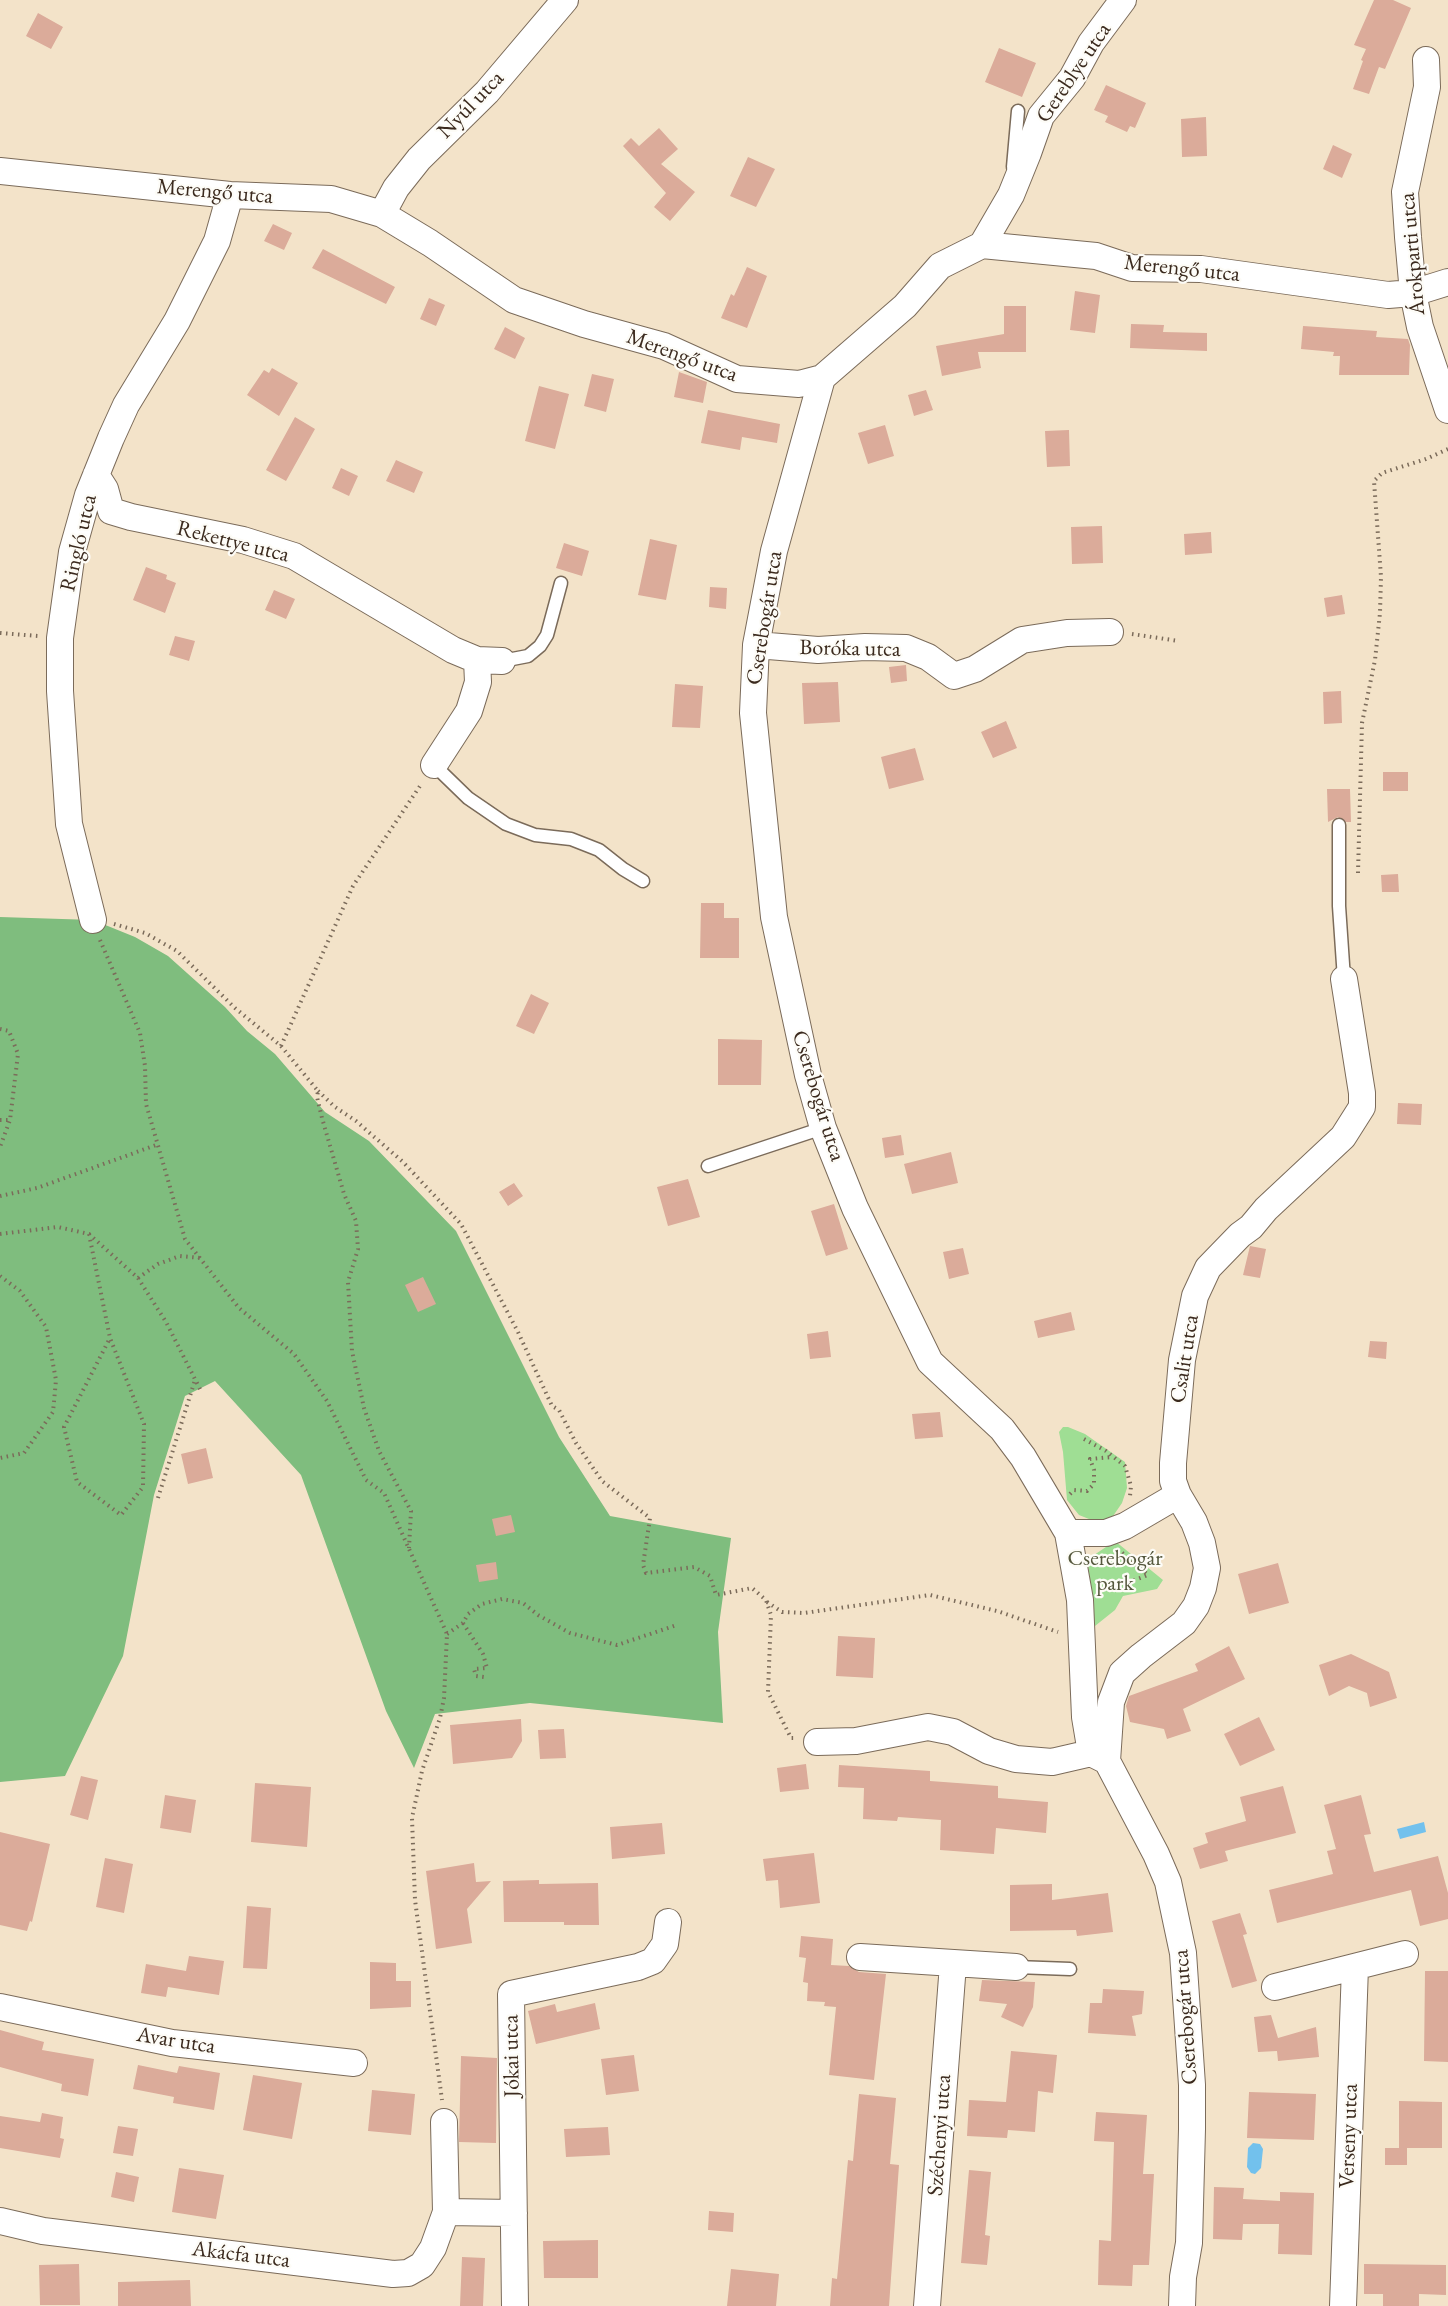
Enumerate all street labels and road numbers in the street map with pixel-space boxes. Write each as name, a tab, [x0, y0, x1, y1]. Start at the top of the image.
street label: Gereblye utca	[1031, 18, 1117, 128]
street label: Nyúl utca	[432, 66, 510, 144]
street label: Merengő utca	[156, 174, 274, 210]
street label: Árokparti utca	[1394, 192, 1432, 316]
street label: Merengő utca	[1123, 250, 1241, 288]
street label: Merengő utca	[623, 324, 741, 388]
street label: Ringló utca	[55, 492, 103, 594]
street label: Rekettye utca	[174, 515, 292, 569]
street label: Cserebogár utca	[741, 549, 789, 687]
street label: Boróka utca	[799, 635, 901, 663]
street label: Cserebogár utca	[786, 1027, 850, 1165]
street label: Csalit utca	[1165, 1313, 1205, 1405]
street label: Cserebogár utca	[1168, 1949, 1204, 2085]
street label: Jókai utca	[498, 2014, 526, 2098]
street label: Avar utca	[135, 2022, 217, 2060]
street label: Széchenyi utca	[923, 2073, 957, 2197]
street label: Verseny utca	[1334, 2083, 1364, 2189]
street label: Akácfa utca	[190, 2236, 292, 2274]

